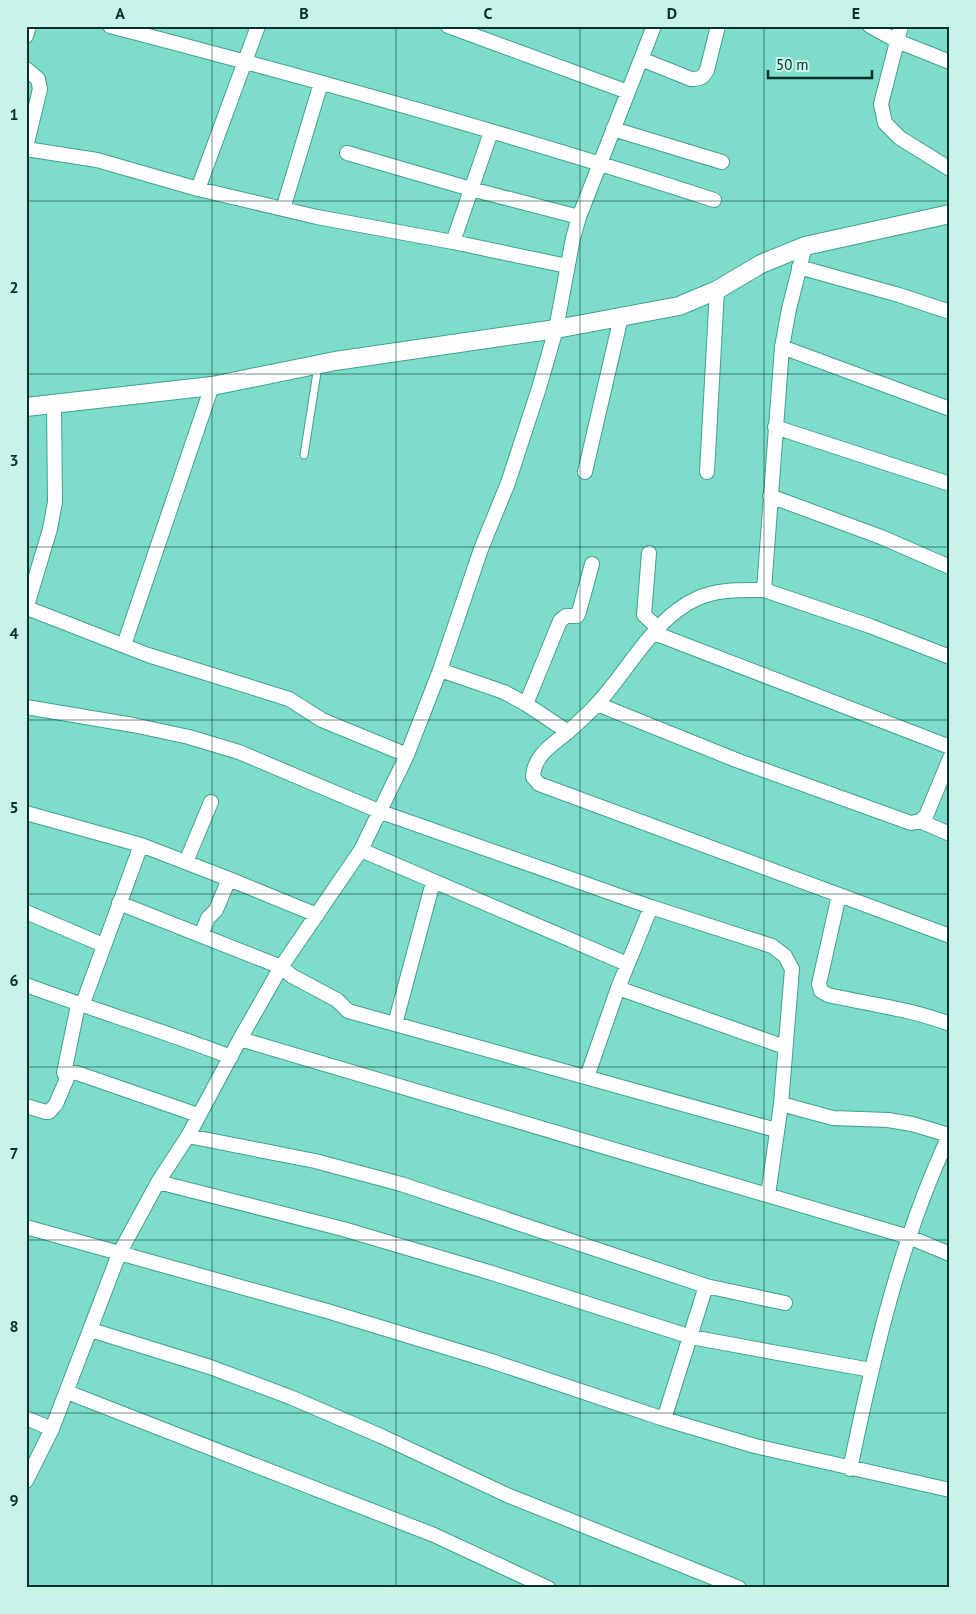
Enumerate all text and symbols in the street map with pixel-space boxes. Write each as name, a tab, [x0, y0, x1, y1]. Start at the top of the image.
text: A	[115, 3, 125, 23]
text: B	[299, 3, 309, 23]
text: C	[484, 3, 493, 23]
text: D	[667, 3, 677, 23]
text: E	[852, 3, 860, 23]
scale bar	[768, 48, 872, 80]
text: 50 m	[776, 55, 809, 74]
text: 1	[9, 104, 19, 124]
text: 2	[9, 277, 19, 297]
text: 3	[9, 450, 19, 470]
text: 4	[9, 623, 19, 643]
text: 5	[9, 797, 19, 817]
text: 6	[9, 970, 19, 990]
text: 7	[9, 1143, 19, 1163]
text: 8	[9, 1316, 19, 1336]
text: 9	[9, 1490, 19, 1510]

